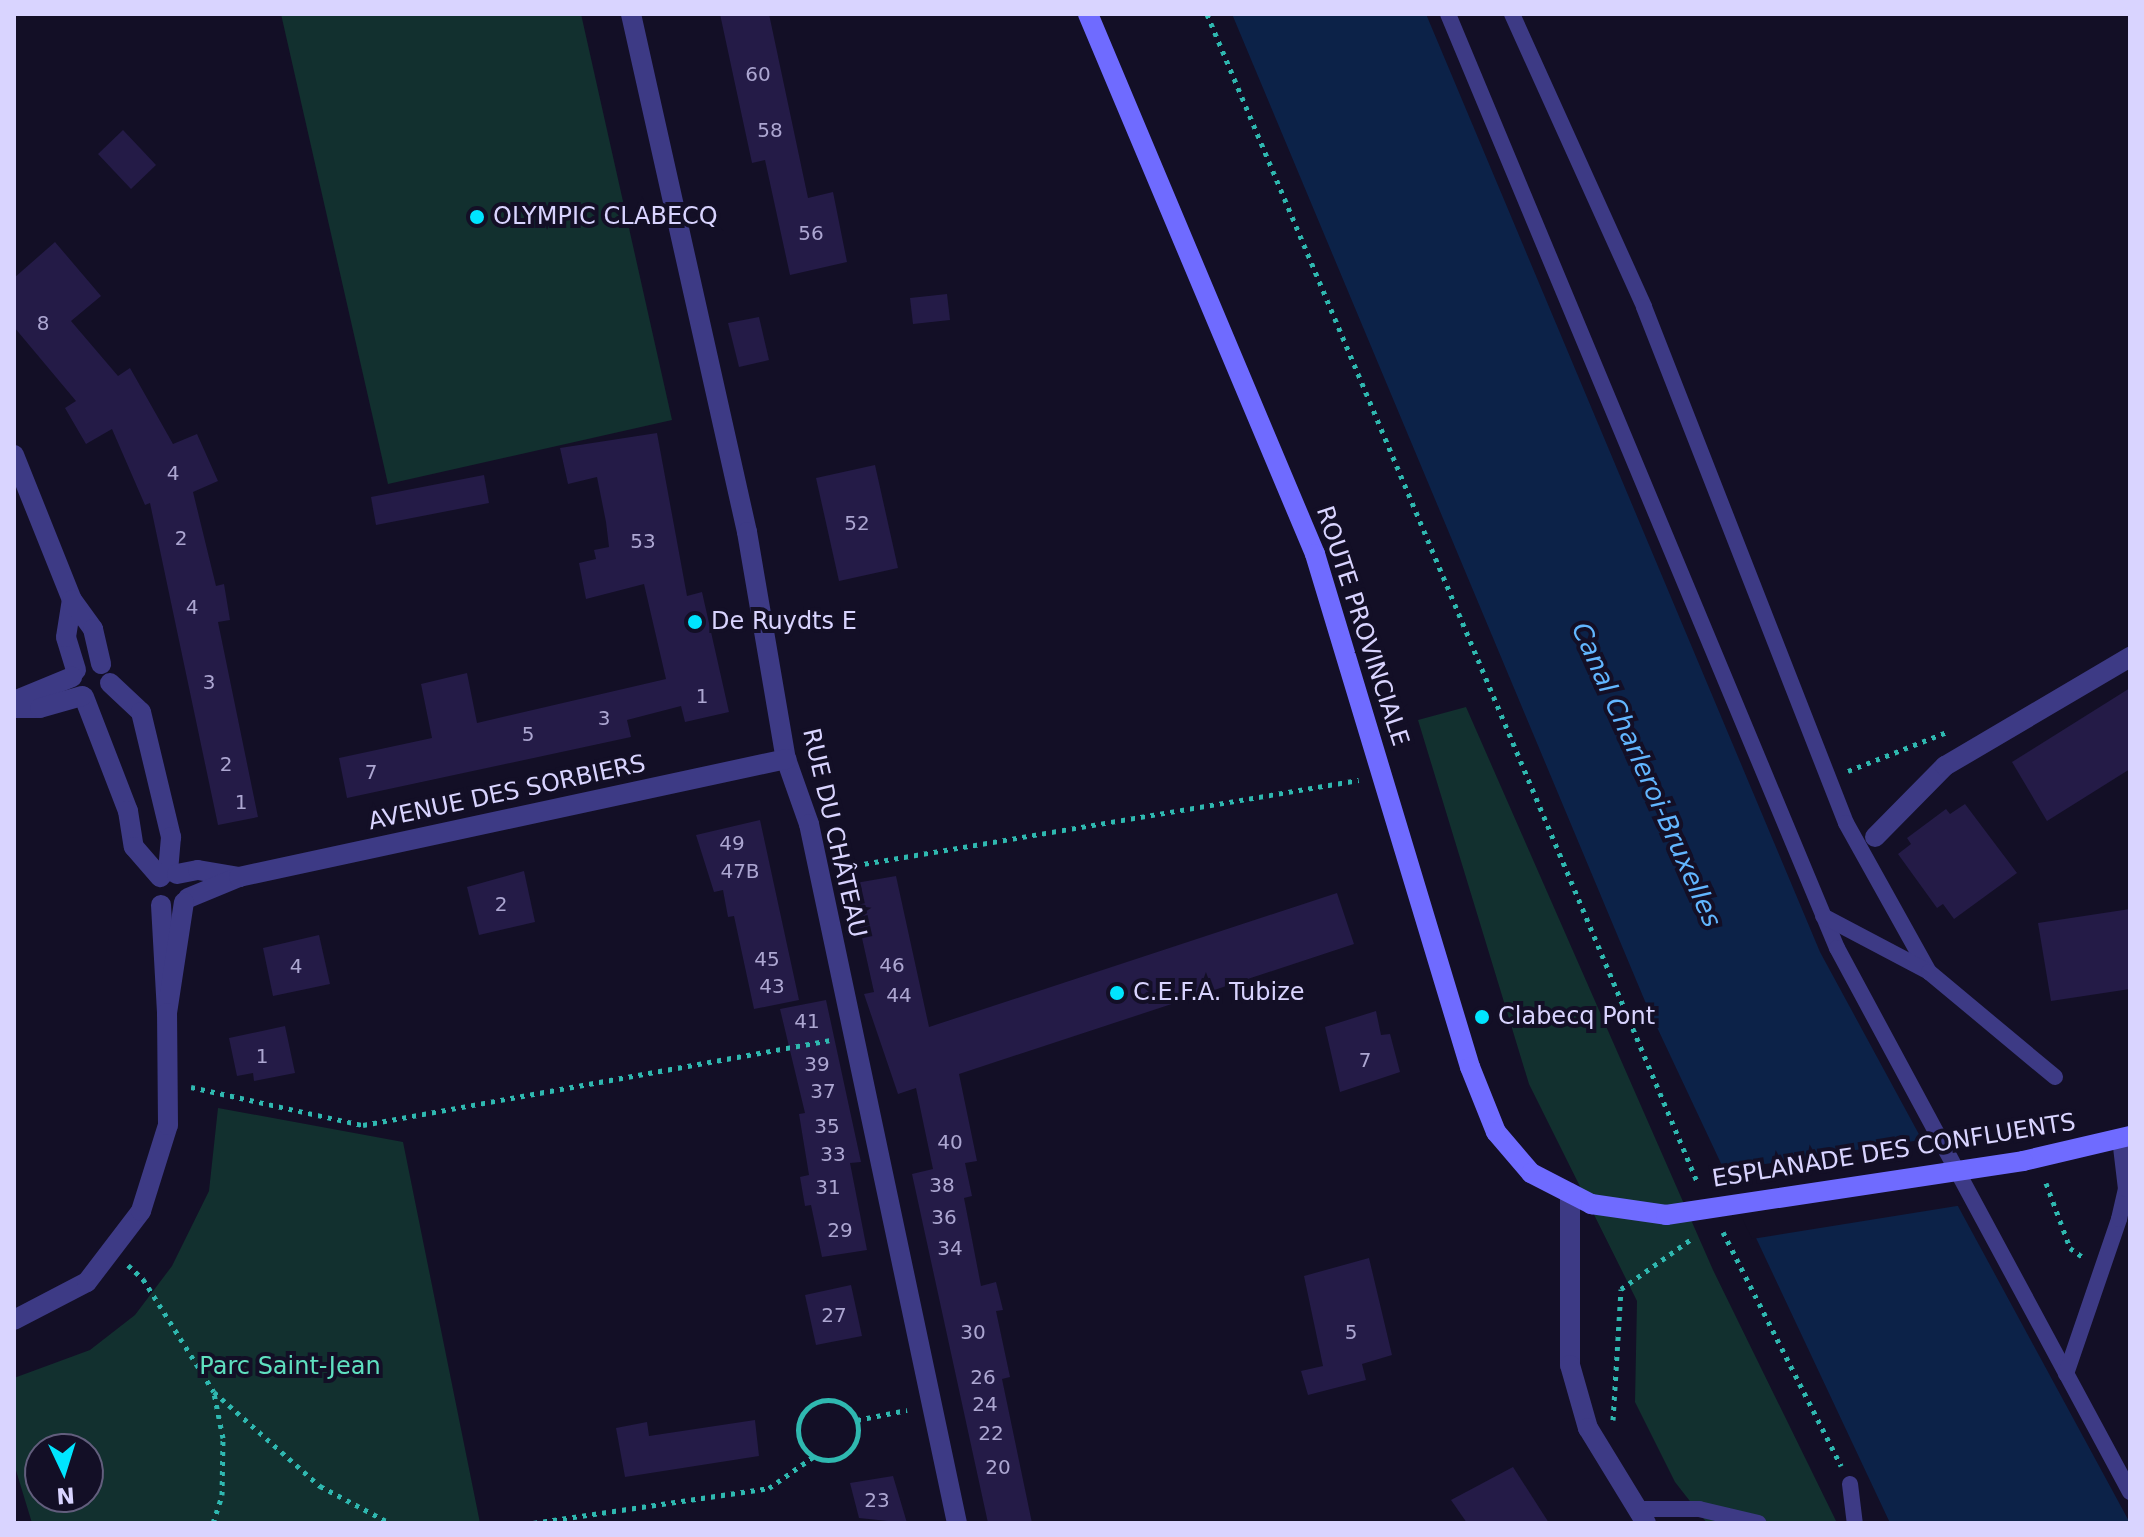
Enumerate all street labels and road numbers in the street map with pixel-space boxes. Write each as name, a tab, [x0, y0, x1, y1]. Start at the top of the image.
street label: ROUTE PROVINCIALE	[1310, 502, 1414, 750]
street label: RUE DU CHÂTEAU	[796, 726, 872, 940]
street label: AVENUE DES SORBIERS	[366, 750, 648, 836]
street label: ESPLANADE DES CONFLUENTS	[1710, 1108, 2078, 1194]

